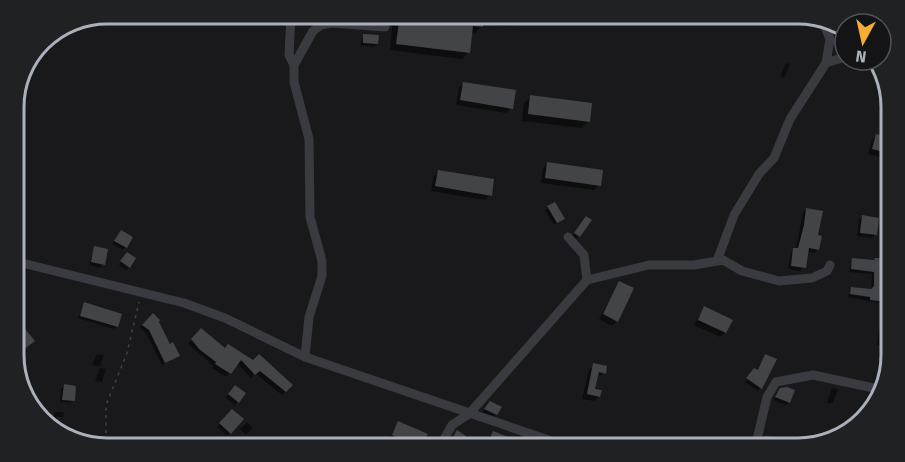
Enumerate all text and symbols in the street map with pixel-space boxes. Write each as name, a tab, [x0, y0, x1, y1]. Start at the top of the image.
north arrow	[833, 12, 893, 72]
text: N	[854, 46, 868, 67]

